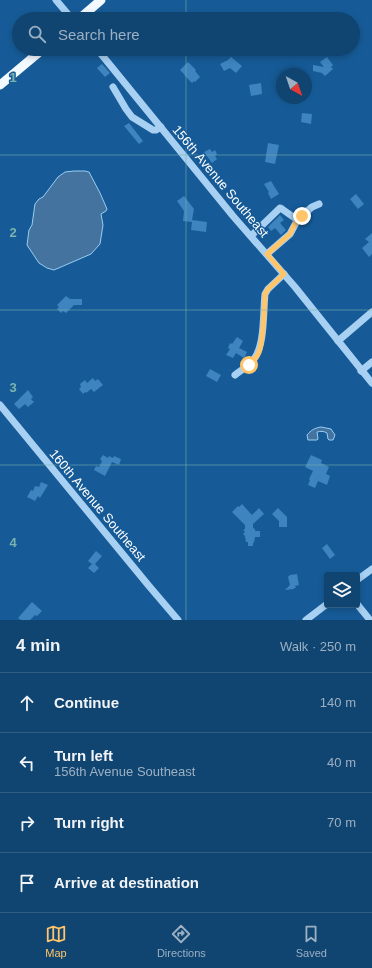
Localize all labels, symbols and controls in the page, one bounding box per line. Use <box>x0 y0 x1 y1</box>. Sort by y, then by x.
search box <box>12 12 360 56</box>
icon: search <box>26 23 48 45</box>
text: Search here <box>58 26 140 43</box>
north arrow <box>276 68 312 104</box>
text: 1 <box>9 70 17 85</box>
street label: 156th Avenue Southeast <box>169 122 272 241</box>
route end <box>293 207 311 225</box>
text: 2 <box>9 225 17 240</box>
route start <box>240 356 258 374</box>
text: 3 <box>9 380 17 395</box>
street label: 160th Avenue Southeast <box>46 446 149 565</box>
text: 4 <box>9 535 17 550</box>
map controls <box>324 572 360 608</box>
button: layers <box>324 572 360 608</box>
text: 4 min <box>16 636 60 655</box>
text: Walk · 250 m <box>280 639 356 654</box>
icon: ahead <box>16 692 38 714</box>
text: Continue <box>54 694 119 711</box>
text: 140 m <box>320 695 356 710</box>
text: Turn left <box>54 747 113 764</box>
icon: left <box>16 752 38 774</box>
text: 40 m <box>327 755 356 770</box>
text: 156th Avenue Southeast <box>54 764 195 779</box>
icon: right <box>16 812 38 834</box>
text: Turn right <box>54 814 124 831</box>
text: 70 m <box>327 815 356 830</box>
icon: arrive <box>16 872 38 894</box>
text: Arrive at destination <box>54 874 199 891</box>
tab: Map <box>45 923 67 959</box>
tab: Directions <box>157 923 206 959</box>
tab: Saved <box>296 923 327 959</box>

